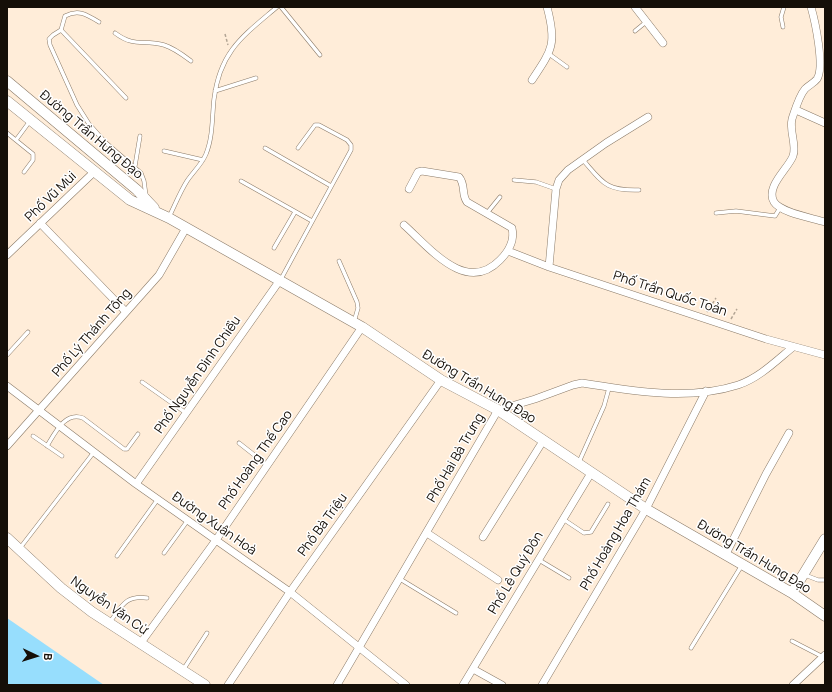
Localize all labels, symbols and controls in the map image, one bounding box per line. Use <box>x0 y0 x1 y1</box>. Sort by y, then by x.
street label: Đường Trần Hưng Đạo <box>36 87 146 183</box>
street label: Phố Vũ Mùi <box>22 169 80 225</box>
street label: Phố Trần Quốc Toản <box>611 268 729 320</box>
street label: Phố Lý Thánh Tông <box>49 286 135 380</box>
street label: Phố Nguyễn Đình Chiểu <box>152 313 244 437</box>
street label: Đường Trần Hưng Đạo <box>419 347 539 427</box>
street label: Phố Hoàng Thế Cao <box>216 407 296 513</box>
street label: Phố Hai Bà Trưng <box>424 411 488 505</box>
street label: Phố Hoàng Hoa Thám <box>577 475 655 593</box>
street label: Đường Xuân Hoà <box>169 489 259 559</box>
street label: Phố Bà Triệu <box>295 491 351 559</box>
street label: Đường Trần Hưng Đạo <box>694 517 814 597</box>
street label: Phố Lê Quý Đôn <box>485 529 547 617</box>
street label: Nguyễn Văn Cừ <box>67 574 151 638</box>
north arrow <box>16 636 56 676</box>
text: B <box>41 653 56 661</box>

